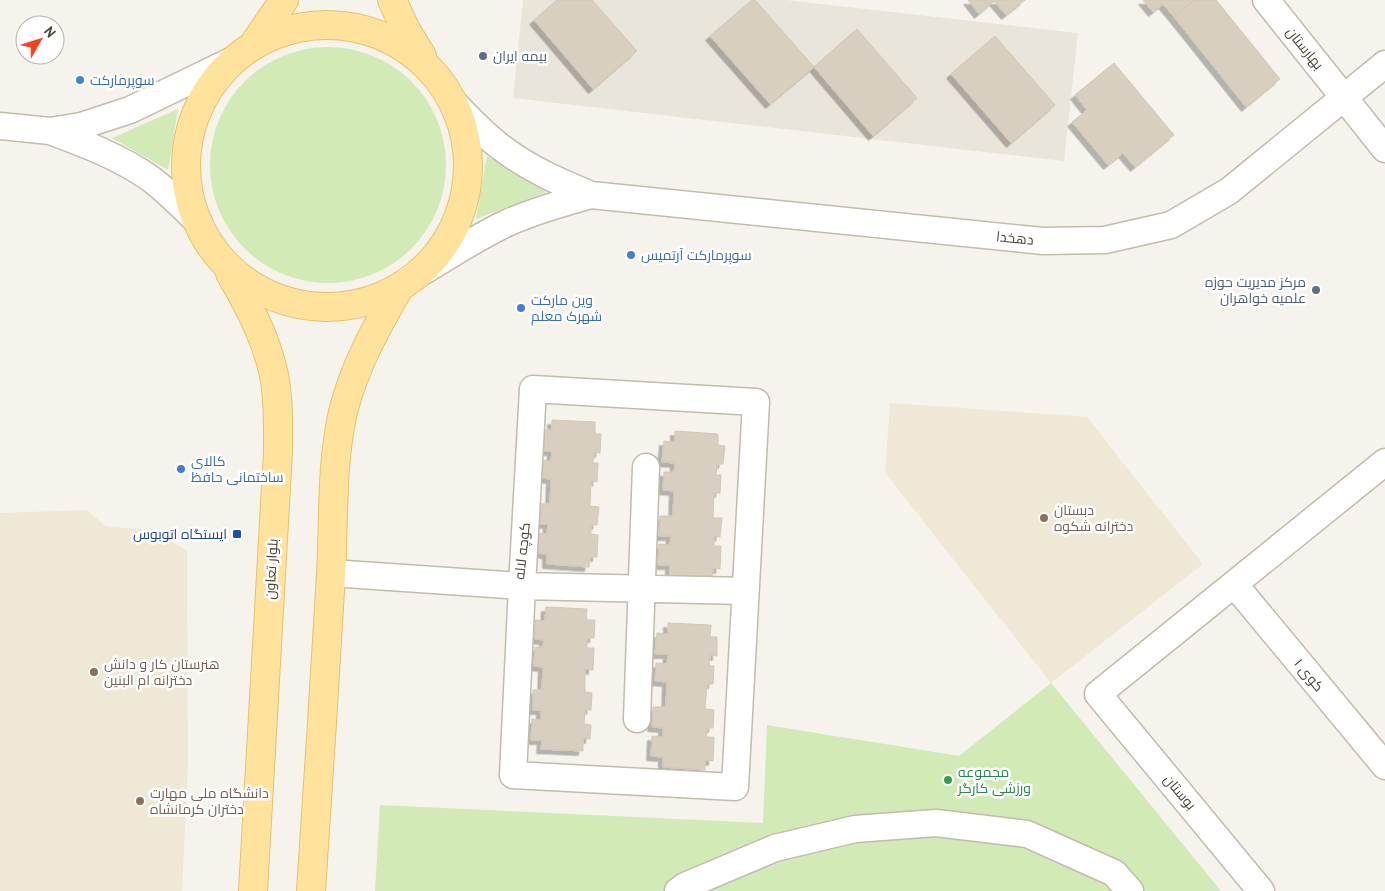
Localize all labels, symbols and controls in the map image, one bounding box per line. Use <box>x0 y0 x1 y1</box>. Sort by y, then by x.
north arrow <box>15 15 65 65</box>
text: N <box>40 23 60 41</box>
street label: بهارستان <box>1282 23 1328 73</box>
place label: بیمه ایران <box>493 47 547 65</box>
marker: بیمه ایران <box>477 50 489 62</box>
place label: سوپرمارکت <box>90 71 155 90</box>
marker: سوپرمارکت <box>74 74 86 86</box>
street label: دهخدا <box>995 227 1035 249</box>
place label: سوپرمارکت آرتمیس <box>641 246 752 265</box>
marker: سوپرمارکت آرتمیس <box>625 249 637 261</box>
place label: مرکز مدیریت حوزه علمیه خواهران <box>1205 273 1306 307</box>
marker: مرکز مدیریت حوزه علمیه خواهران <box>1310 284 1322 296</box>
place label: وین مارکت شهرک معلم <box>531 291 602 326</box>
marker: وین مارکت شهرک معلم <box>515 302 527 314</box>
place label: کالای ساختمانی حافظ <box>191 452 284 486</box>
marker: کالای ساختمانی حافظ <box>175 463 187 475</box>
place label: دبستان دخترانه شکوه <box>1054 501 1133 535</box>
marker: دبستان دخترانه شکوه <box>1038 512 1050 524</box>
street label: کوچه لاله <box>510 522 535 581</box>
place label: ایستگاه اتوبوس <box>133 525 227 543</box>
marker: ایستگاه اتوبوس <box>231 528 243 540</box>
street label: بلوار تعاون <box>260 538 282 600</box>
place label: هنرستان کار و دانش دخترانه ام البنین <box>104 655 220 690</box>
street label: کوی ۱ <box>1290 655 1328 695</box>
marker: هنرستان کار و دانش دخترانه ام البنین <box>88 666 100 678</box>
place label: مجموعه ورزشی کارگر <box>957 763 1031 797</box>
street label: بوستان <box>1160 771 1200 813</box>
marker: مجموعه ورزشی کارگر <box>942 774 954 786</box>
place label: دانشگاه ملی مهارت دختران کرمانشاه <box>150 784 269 818</box>
marker: دانشگاه ملی مهارت دختران کرمانشاه <box>134 795 146 807</box>

